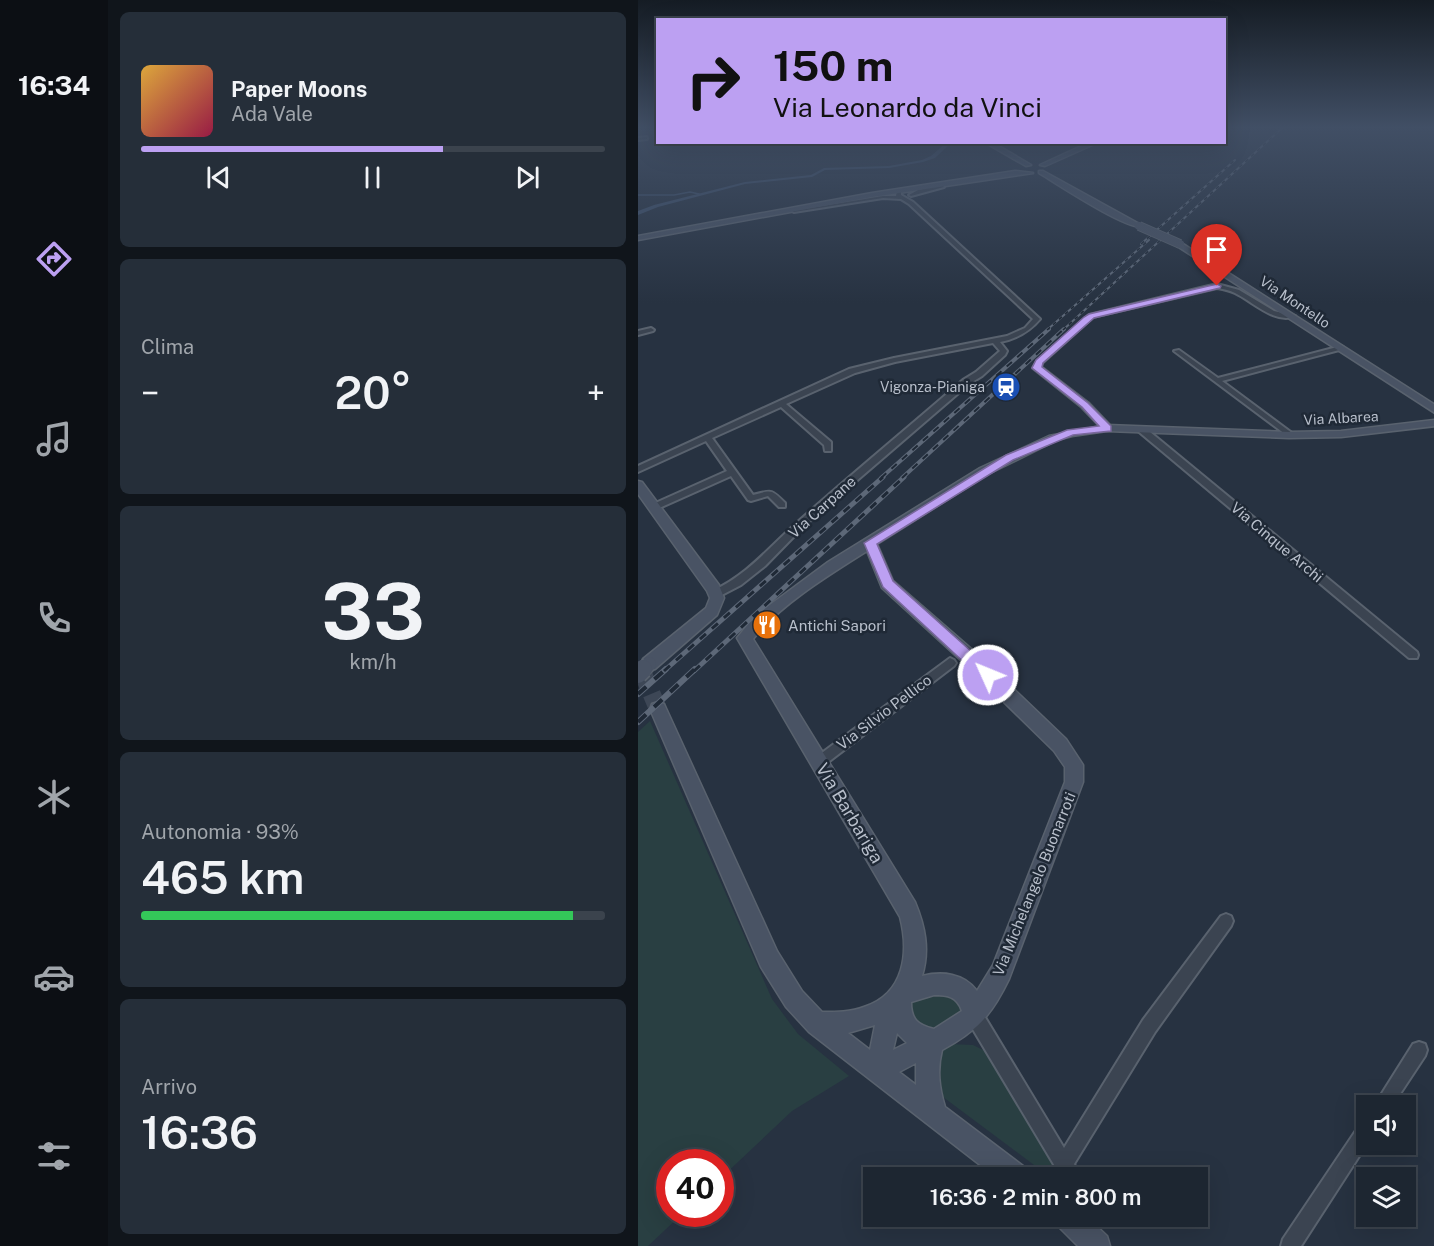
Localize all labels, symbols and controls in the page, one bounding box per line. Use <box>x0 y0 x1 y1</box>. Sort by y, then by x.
text: 150 m <box>773 41 893 90</box>
icon: right <box>674 42 752 120</box>
text: 16:34 <box>18 69 90 101</box>
text: Paper Moons <box>231 76 367 102</box>
text: Via Leonardo da Vinci <box>773 91 1042 123</box>
text: Ada Vale <box>231 102 313 126</box>
icon: previous <box>202 161 235 194</box>
icon: pause <box>356 161 389 194</box>
icon: next <box>511 161 544 194</box>
pin <box>1191 224 1242 286</box>
icon: arrive <box>1200 233 1233 266</box>
icon: directions <box>33 238 75 280</box>
street label: Via Montello <box>1257 273 1333 331</box>
text: Clima <box>141 335 194 359</box>
text: 20° <box>334 366 412 419</box>
station icon: Vigonza-Pianiga <box>990 371 1022 403</box>
text: − <box>141 374 159 412</box>
text: + <box>587 374 605 412</box>
place label: Vigonza-Pianiga <box>880 379 985 395</box>
street label: Via Albarea <box>1303 408 1379 428</box>
icon: music <box>33 418 75 460</box>
street label: Via Carpane <box>785 472 859 542</box>
street label: Via Cinque Archi <box>1227 499 1327 585</box>
text: 33 <box>321 565 425 657</box>
icon: phone <box>33 597 75 639</box>
restaurant icon: Antichi Sapori <box>751 609 783 641</box>
place label: Antichi Sapori <box>788 617 886 634</box>
position arrow <box>956 643 1020 707</box>
text: km/h <box>349 650 397 674</box>
street label: Via Silvio Pellico <box>833 671 935 753</box>
street label: Via Barbariga <box>812 759 888 867</box>
icon: climate <box>33 776 75 818</box>
street label: Via Michelangelo Buonarroti <box>989 790 1079 978</box>
text: Autonomia · 93% <box>141 820 299 844</box>
text: 465 km <box>141 851 304 904</box>
icon: car <box>33 956 75 998</box>
text: Arrivo <box>141 1075 197 1099</box>
map controls <box>1356 1095 1416 1227</box>
button: sound <box>1356 1095 1416 1155</box>
text: 16:36 <box>141 1106 258 1159</box>
icon: filters <box>33 1135 75 1177</box>
speed limit sign: 40 <box>656 1149 734 1227</box>
button: layers <box>1356 1167 1416 1227</box>
text: 16:36 · 2 min · 800 m <box>930 1184 1141 1210</box>

